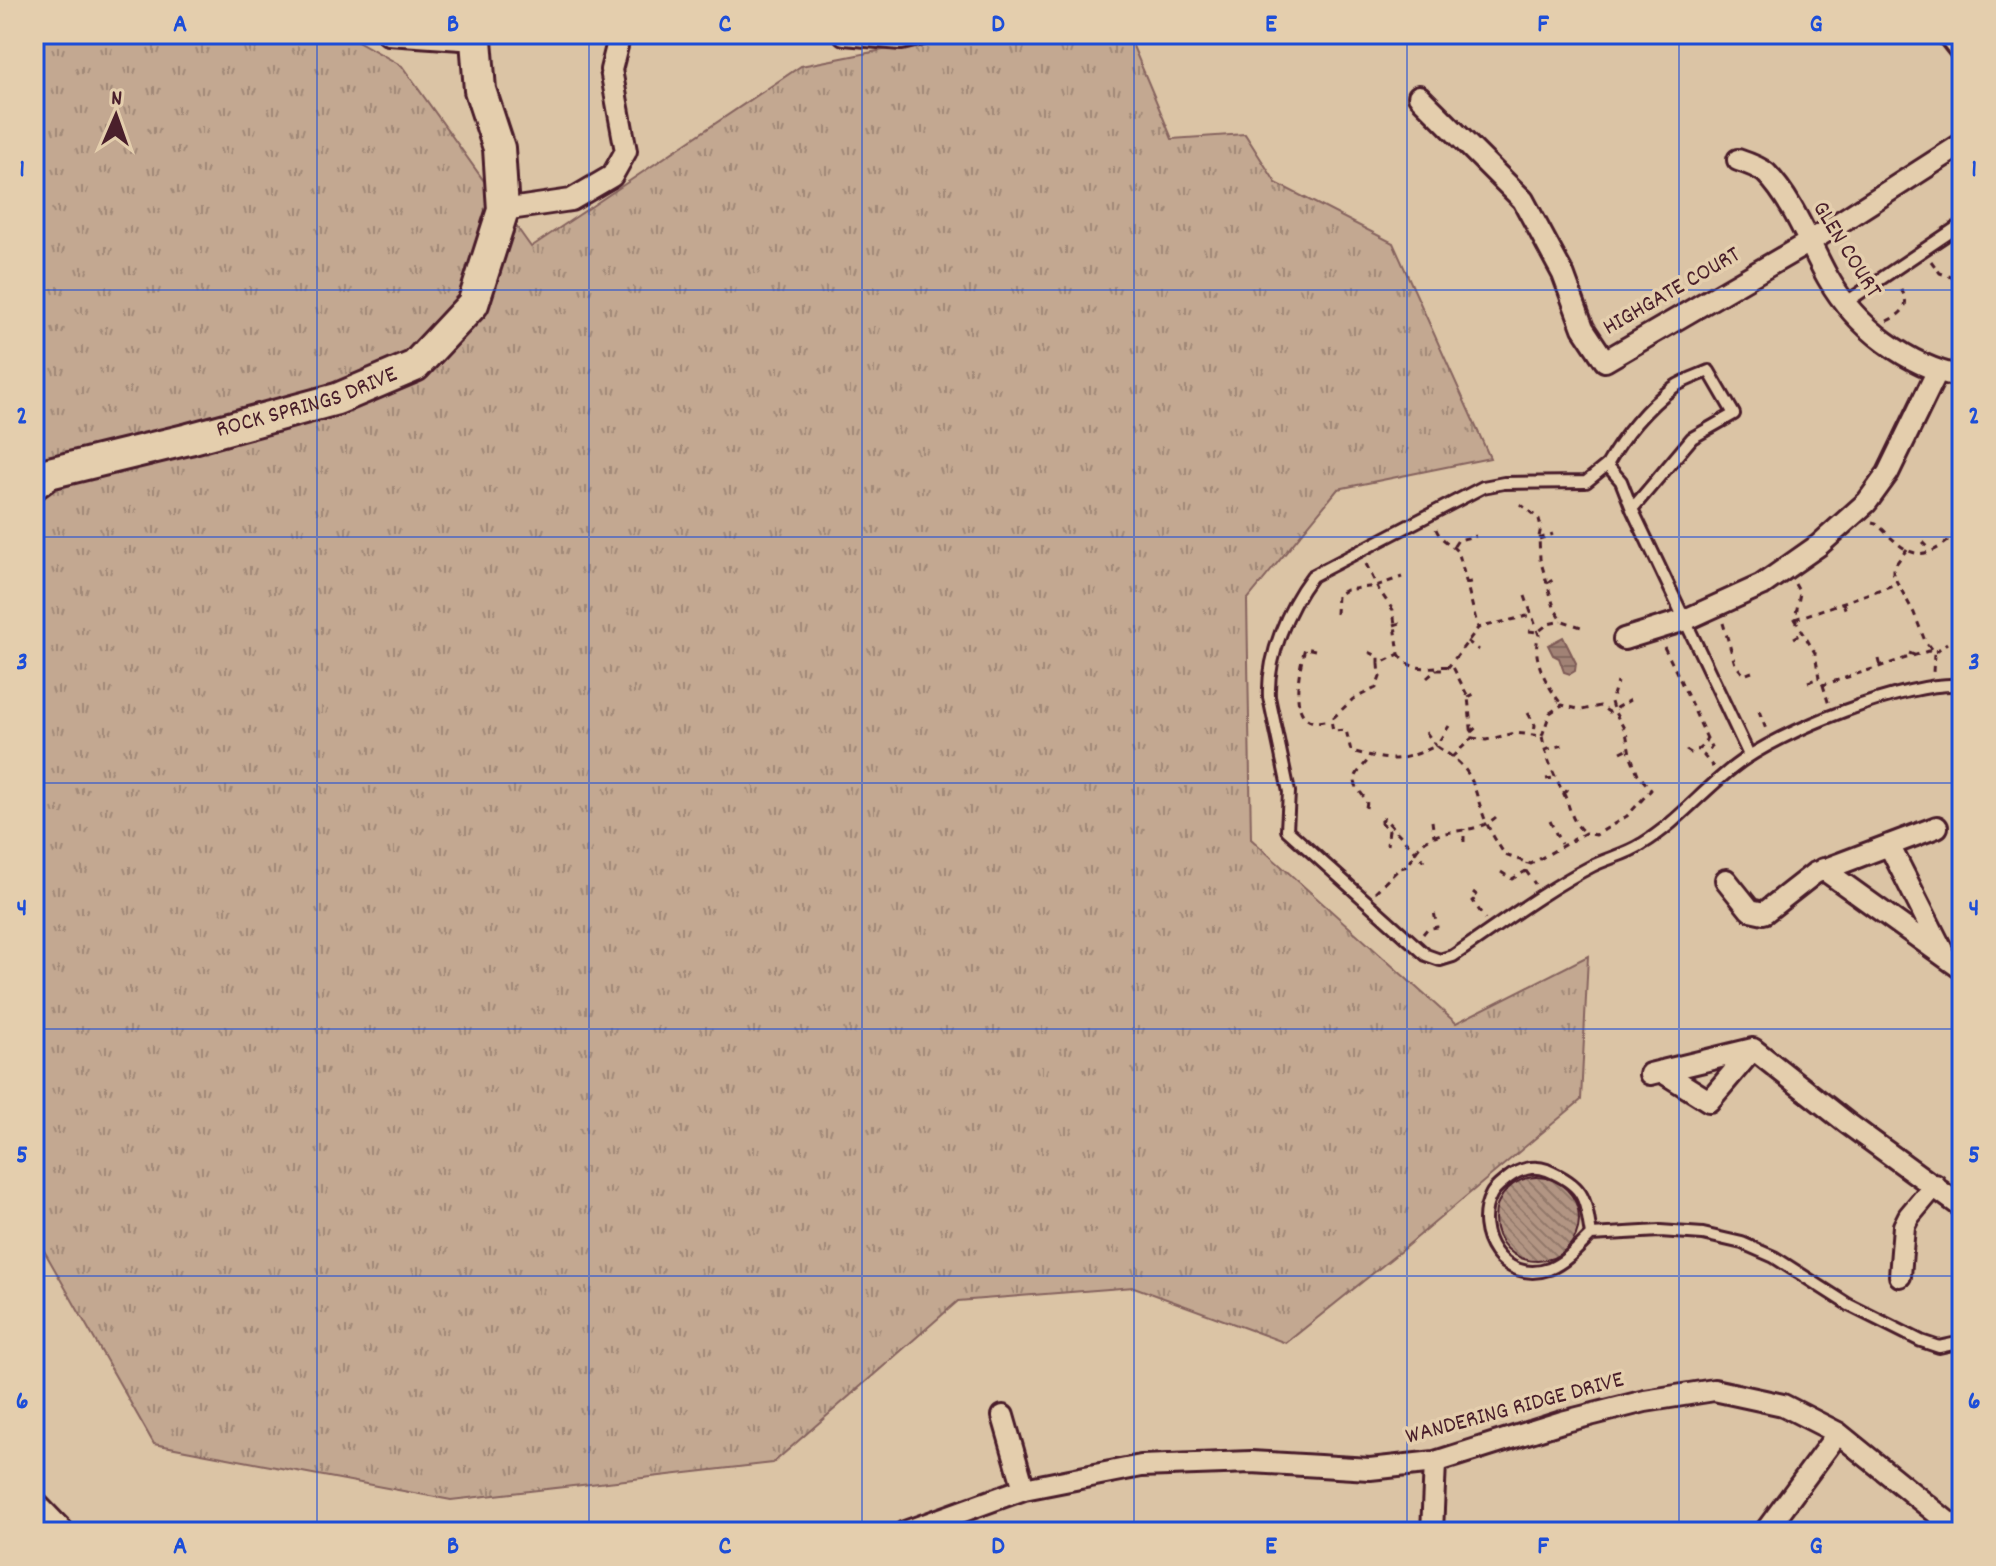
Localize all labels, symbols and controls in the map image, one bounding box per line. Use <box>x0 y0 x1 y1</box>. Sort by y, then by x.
text: A <box>173 7 187 44</box>
text: B <box>447 7 459 44</box>
text: C <box>719 7 732 44</box>
text: D <box>991 7 1005 44</box>
text: E <box>1265 7 1277 44</box>
text: F <box>1537 7 1549 44</box>
text: G <box>1809 7 1823 44</box>
north arrow <box>76 76 156 156</box>
text: N <box>111 84 123 115</box>
text: 1 <box>19 152 25 189</box>
text: 1 <box>1971 152 1977 189</box>
street label: GLEN COURT <box>1803 195 1889 305</box>
street label: HIGHGATE COURT <box>1597 239 1747 345</box>
street label: ROCK SPRINGS DRIVE <box>213 358 403 448</box>
text: 2 <box>16 399 28 436</box>
text: 2 <box>1968 399 1980 436</box>
text: 3 <box>16 645 28 682</box>
text: 3 <box>1968 645 1980 682</box>
text: 4 <box>17 891 27 928</box>
text: 4 <box>1969 891 1979 928</box>
text: 5 <box>16 1138 28 1175</box>
text: 5 <box>1968 1138 1980 1175</box>
street label: WANDERING RIDGE DRIVE <box>1402 1363 1628 1454</box>
text: 6 <box>16 1384 28 1421</box>
text: 6 <box>1968 1384 1980 1421</box>
text: A <box>173 1529 187 1566</box>
text: B <box>447 1529 459 1566</box>
text: C <box>719 1529 732 1566</box>
text: D <box>991 1529 1005 1566</box>
text: E <box>1265 1529 1277 1566</box>
text: F <box>1537 1529 1549 1566</box>
text: G <box>1809 1529 1823 1566</box>

